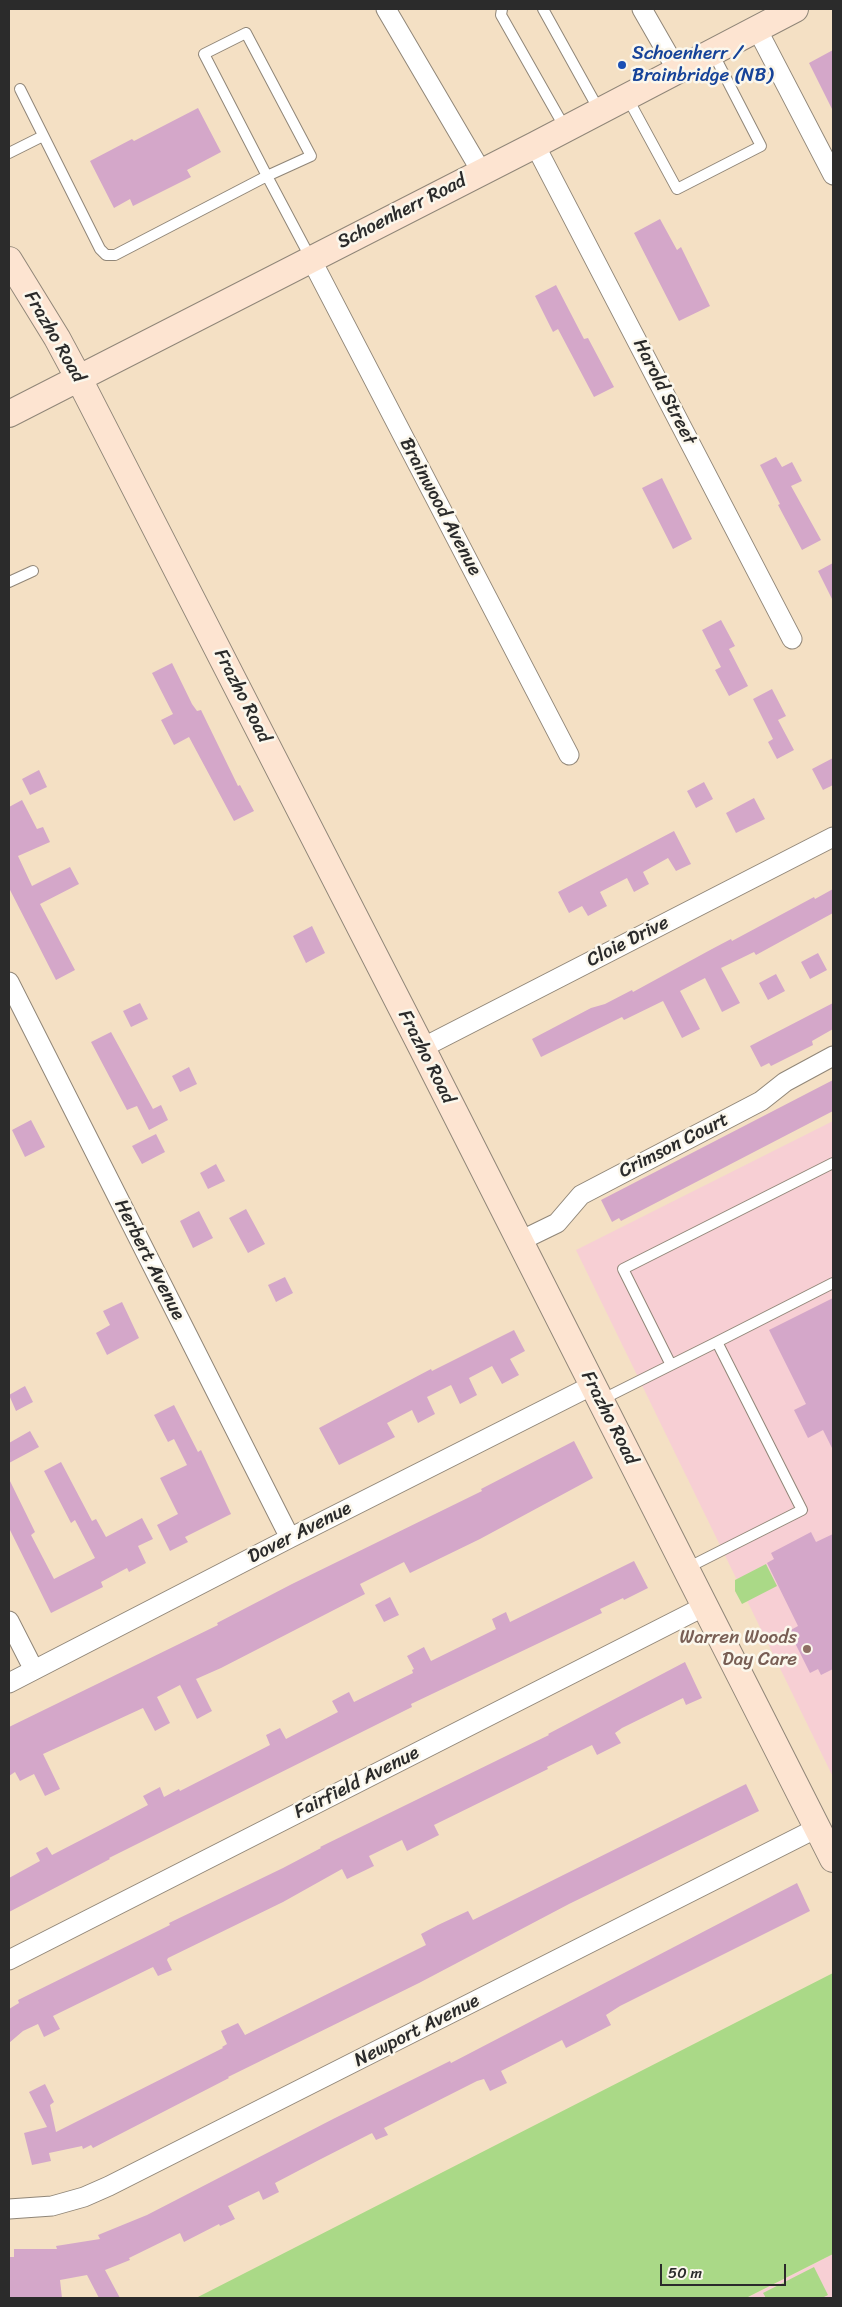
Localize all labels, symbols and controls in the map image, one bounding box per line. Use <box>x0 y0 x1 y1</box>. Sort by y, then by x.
place label: Schoenherr / Brainbridge (NB) <box>632 43 773 87</box>
marker: Schoenherr / Brainbridge (NB) <box>616 59 628 71</box>
street label: Schoenherr Road <box>334 170 470 254</box>
street label: Frazho Road <box>19 287 89 387</box>
street label: Harold Street <box>628 335 700 449</box>
street label: Brainwood Avenue <box>394 434 486 580</box>
street label: Frazho Road <box>209 645 275 747</box>
street label: Cloie Drive <box>583 912 673 972</box>
street label: Frazho Road <box>393 1006 459 1108</box>
street label: Crimson Court <box>615 1109 733 1183</box>
street label: Herbert Avenue <box>109 1196 189 1324</box>
street label: Frazho Road <box>576 1367 642 1469</box>
street label: Dover Avenue <box>244 1497 356 1569</box>
place label: Warren Woods Day Care <box>680 1627 797 1671</box>
marker: Warren Woods Day Care <box>801 1643 813 1655</box>
street label: Fairfield Avenue <box>291 1742 423 1824</box>
street label: Newport Avenue <box>351 1990 483 2072</box>
scale bar <box>662 2254 788 2286</box>
text: 50 m <box>668 2260 702 2286</box>

